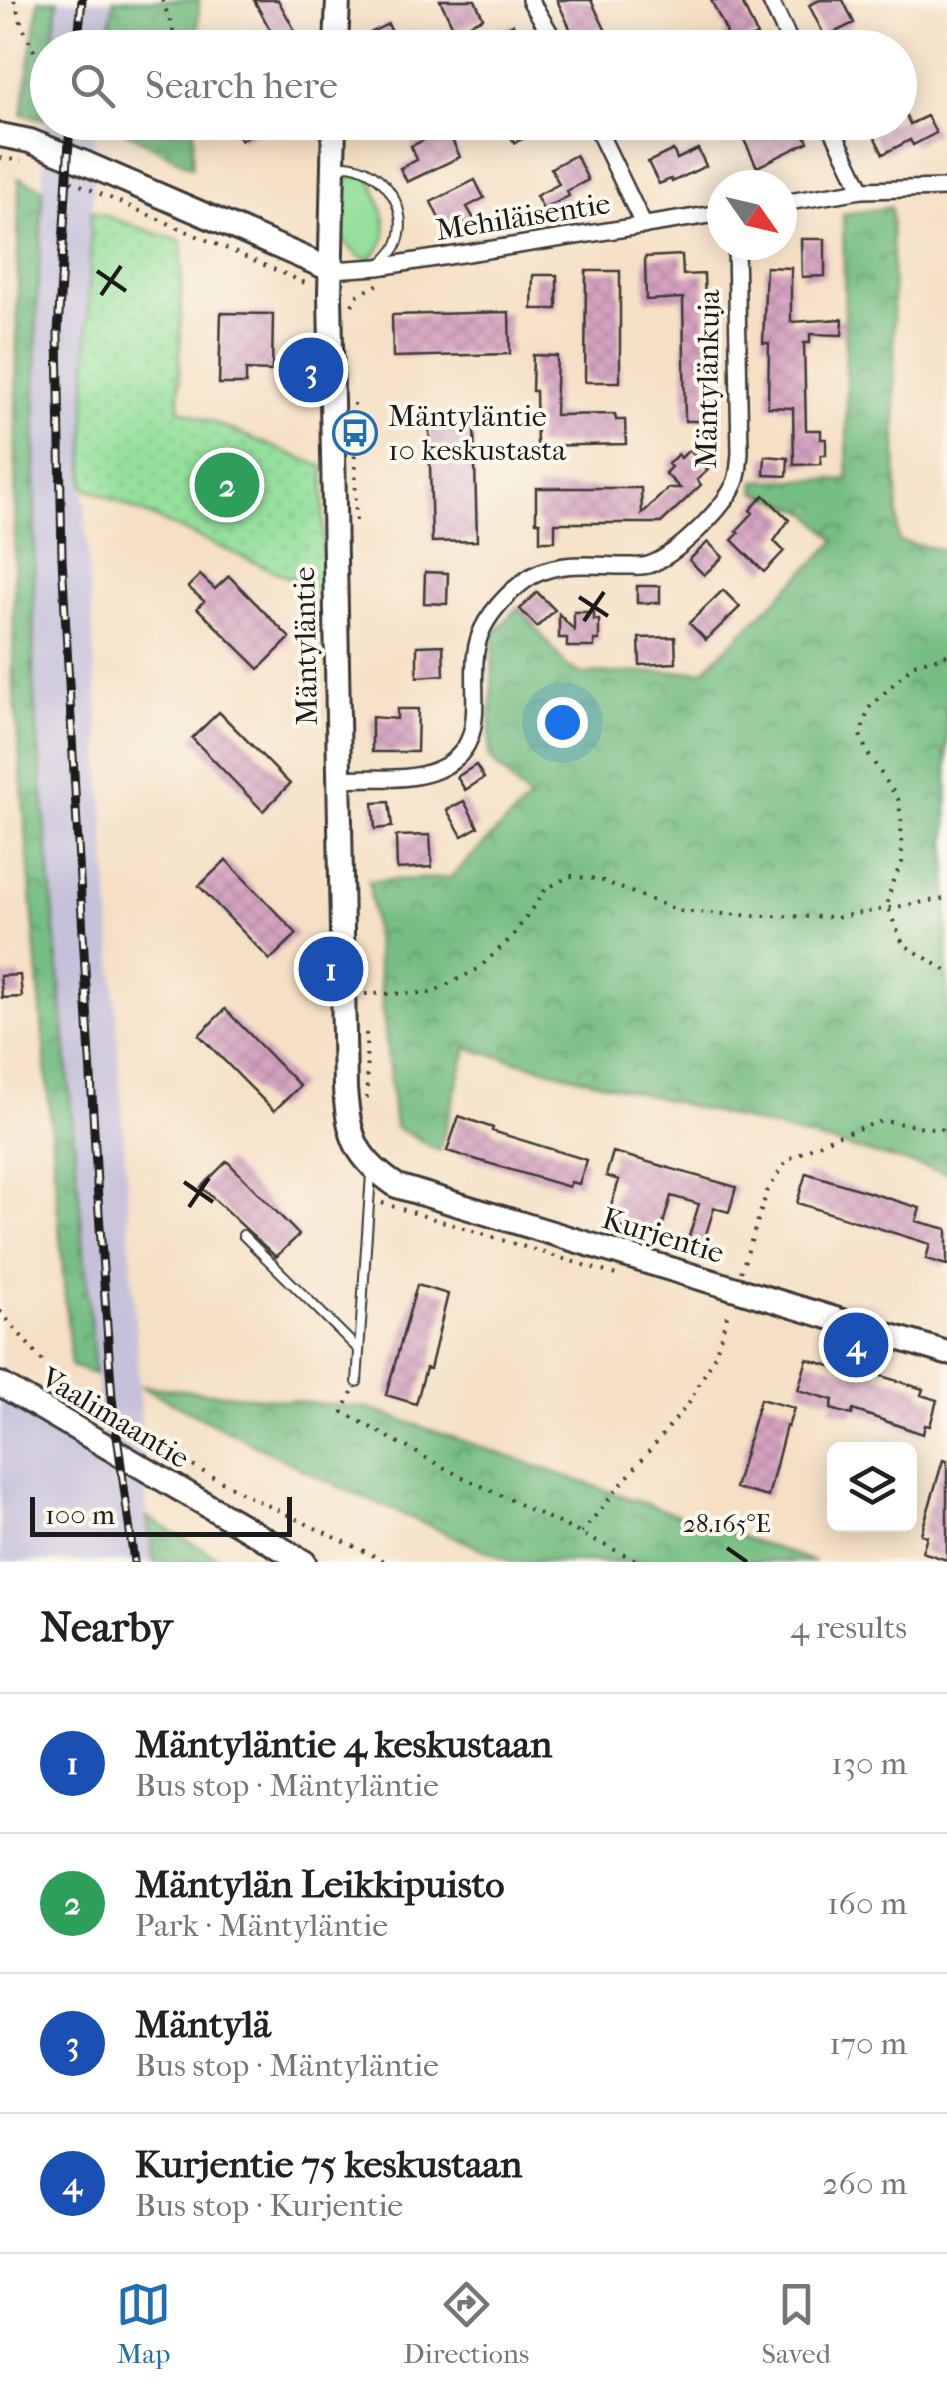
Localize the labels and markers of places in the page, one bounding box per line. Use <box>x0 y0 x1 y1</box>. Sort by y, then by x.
pin: 3 <box>278 332 344 408</box>
place label: Mäntyläntie 10 keskustasta <box>388 399 567 468</box>
bus stop icon: Mäntyläntie 10 keskustasta <box>332 410 378 456</box>
pin: 2 <box>194 448 260 522</box>
pin: 1 <box>298 932 364 1006</box>
pin: 4 <box>824 1308 888 1382</box>

